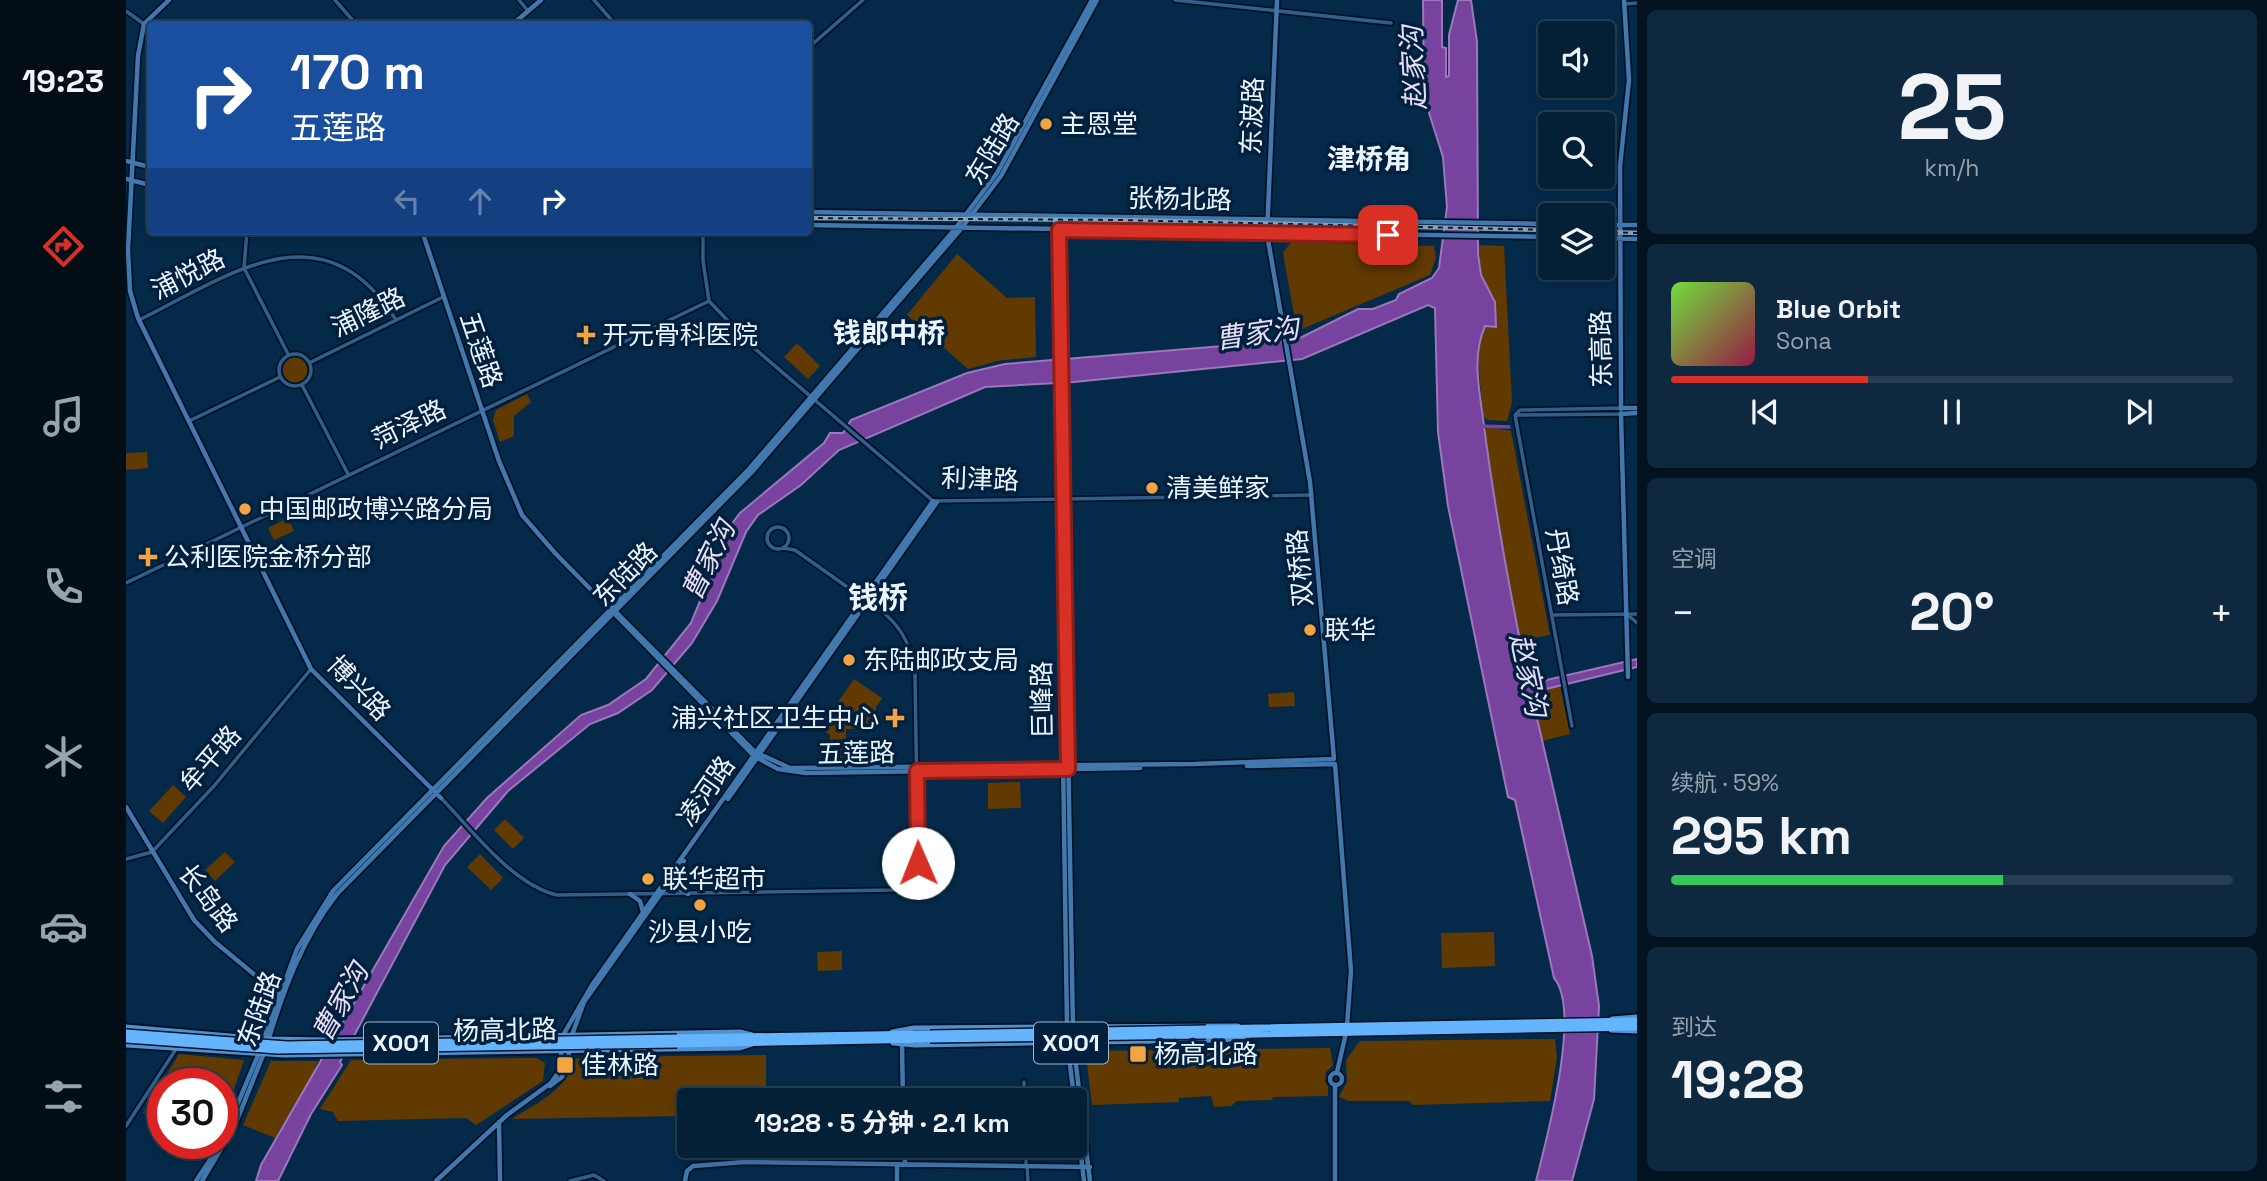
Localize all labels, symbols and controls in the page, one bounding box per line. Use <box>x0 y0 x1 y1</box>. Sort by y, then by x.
map controls <box>1538 21 1615 280</box>
button: sound <box>1538 21 1615 98</box>
water label: 赵家沟 <box>1393 22 1433 111</box>
text: 170 m <box>290 41 425 103</box>
icon: right <box>175 49 266 140</box>
text: 25 <box>1898 49 2006 166</box>
text: 19:23 <box>22 61 104 101</box>
street label: 东波路 <box>1234 76 1270 156</box>
street label: 东陆路 <box>957 107 1027 191</box>
place label: 主恩堂 <box>1060 107 1138 141</box>
text: 五莲路 <box>290 108 386 148</box>
button: search <box>1538 112 1615 189</box>
marker: 主恩堂 <box>1038 116 1054 132</box>
district label: 津桥角 <box>1327 141 1411 177</box>
text: km/h <box>1925 153 1979 183</box>
street label: 张杨北路 <box>1128 181 1232 217</box>
icon: left <box>388 182 426 220</box>
icon: ahead <box>461 182 499 220</box>
icon: right <box>534 182 572 220</box>
button: layers <box>1538 203 1615 280</box>
pin <box>1358 205 1418 265</box>
icon: arrive <box>1369 216 1407 254</box>
icon: directions <box>39 222 88 271</box>
street label: 浦悦路 <box>146 241 230 307</box>
street label: 浦隆路 <box>325 280 411 344</box>
text: Blue Orbit <box>1776 292 1901 326</box>
street label: 五莲路 <box>452 308 510 392</box>
water label: 曹家沟 <box>1213 309 1304 357</box>
street label: 东高路 <box>1583 310 1619 388</box>
district label: 钱郎中桥 <box>833 315 945 351</box>
place label: 开元骨科医院 <box>602 318 758 352</box>
marker: 开元骨科医院 <box>576 325 596 345</box>
text: Sona <box>1776 326 1832 356</box>
icon: music <box>39 392 88 441</box>
street label: 菏泽路 <box>366 392 452 456</box>
icon: previous <box>1746 393 1784 431</box>
icon: pause <box>1933 393 1971 431</box>
icon: next <box>2120 393 2158 431</box>
street label: 利津路 <box>940 461 1020 497</box>
place label: 清美鲜家 <box>1166 471 1270 505</box>
marker: 清美鲜家 <box>1144 480 1160 496</box>
place label: 中国邮政博兴路分局 <box>259 492 493 526</box>
marker: 中国邮政博兴路分局 <box>237 501 253 517</box>
water label: 曹家沟 <box>673 512 744 606</box>
street label: 丹绮路 <box>1538 526 1586 608</box>
street label: 双桥路 <box>1280 528 1320 608</box>
street label: 东陆路 <box>585 534 665 614</box>
place label: 公利医院金桥分部 <box>164 540 372 574</box>
text: 空调 <box>1671 544 1717 574</box>
marker: 公利医院金桥分部 <box>138 547 158 567</box>
icon: phone <box>39 562 88 611</box>
district label: 钱桥 <box>848 578 908 617</box>
text: 20° <box>1909 579 1995 645</box>
text: − <box>1671 589 1695 637</box>
text: + <box>2209 589 2233 637</box>
place label: 联华 <box>1324 613 1376 647</box>
marker: 联华 <box>1302 622 1318 638</box>
water label: 赵家沟 <box>1503 630 1556 723</box>
place label: 东陆邮政支局 <box>863 643 1019 677</box>
street label: 博兴路 <box>320 648 398 728</box>
marker: 东陆邮政支局 <box>841 652 857 668</box>
street label: 巨峰路 <box>1024 661 1060 739</box>
place label: 浦兴社区卫生中心 <box>671 701 879 735</box>
marker: 浦兴社区卫生中心 <box>885 708 905 728</box>
street label: 牟平路 <box>172 718 248 800</box>
icon: climate <box>39 732 88 781</box>
street label: 五莲路 <box>817 735 895 771</box>
street label: 凌河路 <box>670 749 742 833</box>
text: 续航 · 59% <box>1671 768 1779 798</box>
text: 295 km <box>1671 803 1852 869</box>
position arrow <box>881 826 955 900</box>
street label: 长岛路 <box>171 857 245 939</box>
place label: 联华超市 <box>662 862 766 896</box>
marker: 联华超市 <box>640 871 656 887</box>
marker: 沙县小吃 <box>692 897 708 913</box>
icon: car <box>39 902 88 951</box>
place label: 沙县小吃 <box>648 915 752 949</box>
water label: 曹家沟 <box>304 954 378 1047</box>
street label: 东陆路 <box>230 967 288 1051</box>
street label: 杨高北路 <box>453 1012 557 1048</box>
text: 到达 <box>1671 1012 1717 1042</box>
road number: X001 <box>364 1023 438 1064</box>
road number: X001 <box>1034 1023 1108 1064</box>
place label: 杨高北路 <box>1154 1037 1258 1071</box>
marker: 杨高北路 <box>1128 1044 1148 1064</box>
text: 19:28 <box>1671 1047 1804 1113</box>
place label: 佳林路 <box>581 1048 659 1082</box>
marker: 佳林路 <box>555 1055 575 1075</box>
speed limit sign: 30 <box>147 1068 238 1159</box>
icon: filters <box>39 1072 88 1121</box>
text: 19:28 · 5 分钟 · 2.1 km <box>754 1106 1010 1140</box>

